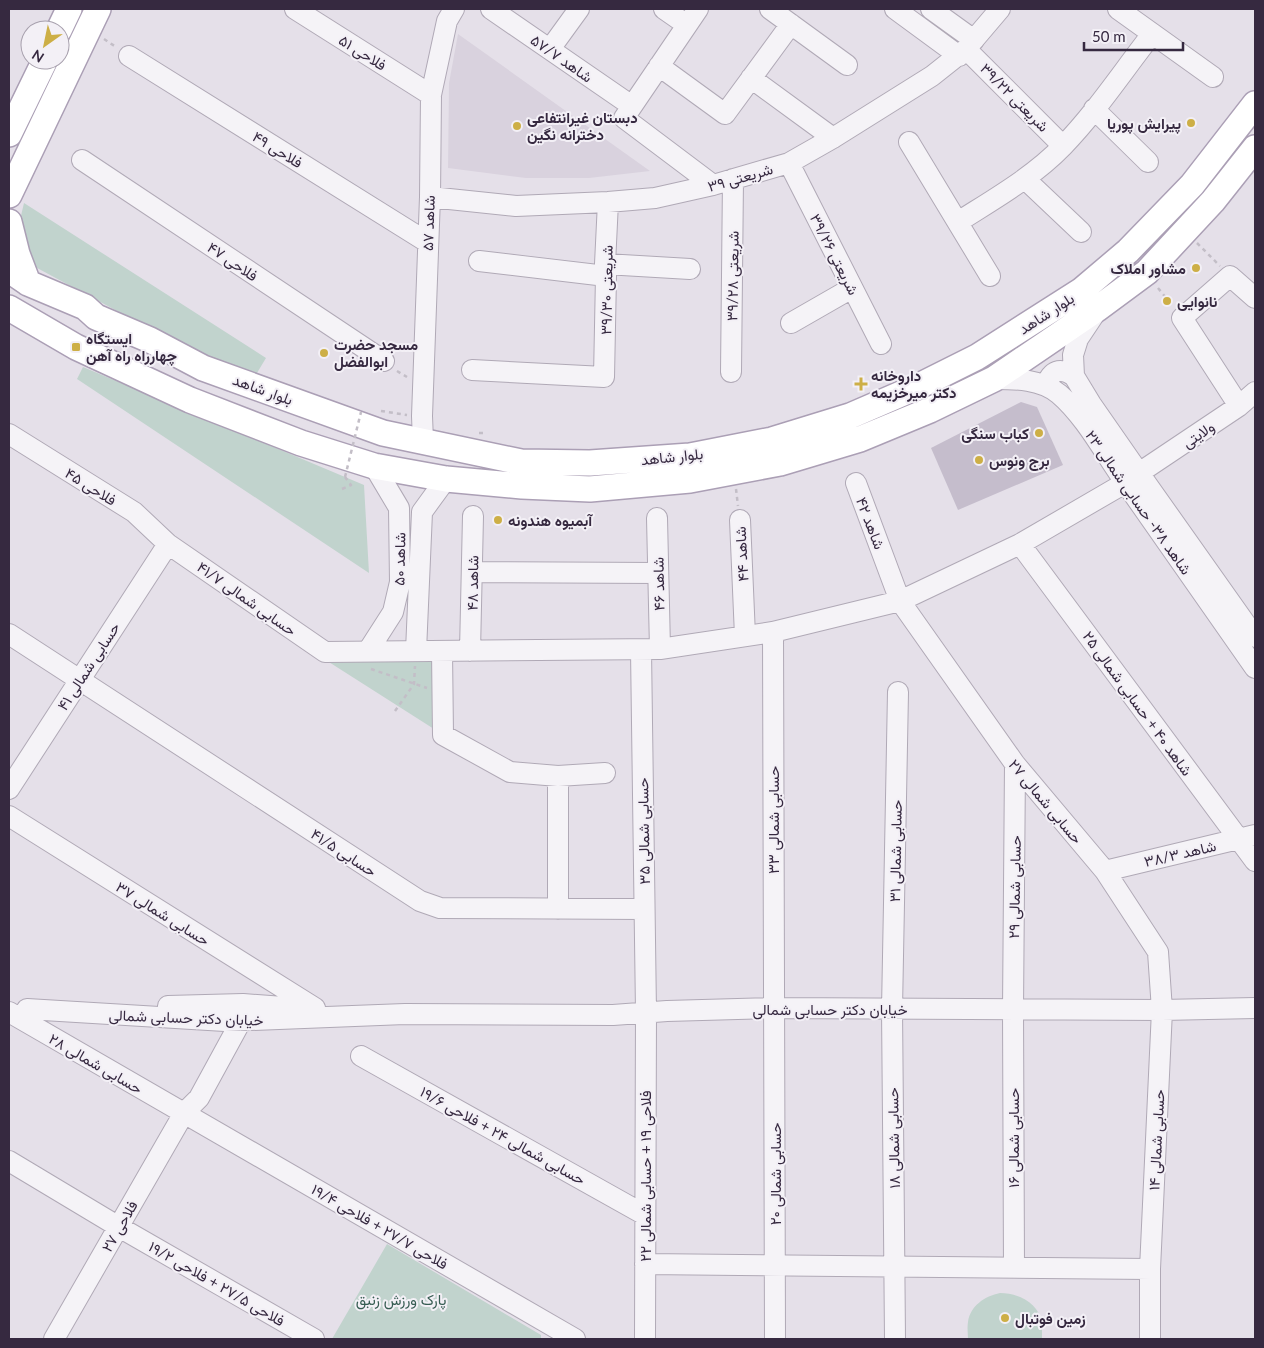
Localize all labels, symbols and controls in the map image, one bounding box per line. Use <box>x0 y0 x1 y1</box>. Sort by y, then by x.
north arrow <box>20 20 70 70</box>
scale bar <box>1084 20 1183 52</box>
text: 50 m <box>1092 27 1126 45</box>
street label: فلاحی ۵۱ <box>335 30 390 75</box>
street label: شاهد ۵۷/۷ <box>528 30 596 86</box>
text: N <box>28 46 47 66</box>
street label: شریعتی ۳۹/۲۲ <box>976 59 1053 137</box>
place label: دبستان غیرانتفاعی دخترانه نگین <box>527 108 638 144</box>
place label: پیرایش پوریا <box>1107 114 1181 134</box>
marker: پیرایش پوریا <box>1185 117 1197 129</box>
marker: دبستان غیرانتفاعی دخترانه نگین <box>511 120 523 132</box>
street label: فلاحی ۴۹ <box>249 127 306 173</box>
street label: شریعتی ۳۹ <box>705 159 775 197</box>
street label: شاهد ۵۷ <box>418 195 438 251</box>
street label: شریعتی ۳۹/۲۶ <box>805 210 863 299</box>
street label: شریعتی ۳۹/۲۸ <box>722 230 744 321</box>
street label: فلاحی ۴۷ <box>203 238 262 286</box>
street label: شریعتی ۳۹/۳۰ <box>596 245 618 335</box>
place label: مشاور املاک <box>1110 259 1186 278</box>
marker: مشاور املاک <box>1190 262 1202 274</box>
street label: بلوار شاهد <box>1015 288 1078 338</box>
place label: نانوایی <box>1177 292 1217 311</box>
marker: نانوایی <box>1161 295 1173 307</box>
place label: ایستگاه چهارراه راه آهن <box>86 329 177 366</box>
place label: مسجد حضرت ابوالفضل <box>334 335 418 371</box>
marker: ایستگاه چهارراه راه آهن <box>70 341 82 353</box>
marker: مسجد حضرت ابوالفضل <box>318 347 330 359</box>
place label: داروخانه دکتر میرخزیمه <box>871 366 957 402</box>
street label: بلوار شاهد <box>230 370 295 409</box>
marker: داروخانه دکتر میرخزیمه <box>855 378 867 390</box>
street label: ولایتی <box>1178 417 1219 453</box>
place label: کباب سنگی <box>961 424 1029 443</box>
street label: شاهد ۳۸- حسابی شمالی ۲۳ <box>1081 426 1196 579</box>
marker: کباب سنگی <box>1033 427 1045 439</box>
street label: بلوار شاهد <box>640 444 704 469</box>
place label: برج ونوس <box>989 451 1050 471</box>
marker: برج ونوس <box>973 454 985 466</box>
street label: فلاحی ۴۵ <box>61 463 120 510</box>
street label: شاهد ۴۲ <box>853 494 889 552</box>
place label: آبمیوه هندونه <box>508 511 593 530</box>
marker: آبمیوه هندونه <box>492 514 504 526</box>
street label: شاهد ۴۴ <box>731 526 751 582</box>
street label: شاهد ۵۰ <box>390 532 408 586</box>
street label: شاهد ۴۸ <box>463 555 481 611</box>
street label: حسابی شمالی ۴۱/۷ <box>193 557 300 641</box>
street label: شاهد ۴۶ <box>649 557 667 611</box>
street label: حسابی شمالی ۴۱ <box>53 619 125 714</box>
street label: شاهد ۴۰ + حسابی شمالی ۲۵ <box>1078 627 1197 780</box>
street label: حسابی شمالی ۲۷ <box>1004 755 1087 848</box>
street label: حسابی شمالی ۳۳ <box>764 766 784 874</box>
street label: حسابی شمالی ۳۵ <box>633 777 655 885</box>
street label: حسابی شمالی ۳۱ <box>885 800 907 902</box>
street label: حسابی ۴۱/۵ <box>307 824 380 882</box>
street label: حسابی شمالی ۲۹ <box>1004 835 1026 939</box>
street label: شاهد ۳۸/۳ <box>1142 836 1218 870</box>
street label: حسابی شمالی ۳۷ <box>112 877 213 951</box>
street label: خیابان دکتر حسابی شمالی <box>753 1000 907 1020</box>
street label: خیابان دکتر حسابی شمالی <box>108 1005 264 1031</box>
street label: حسابی شمالی ۲۸ <box>45 1029 146 1099</box>
street label: حسابی شمالی ۲۴ + فلاحی ۱۹/۶ <box>416 1082 589 1190</box>
street label: حسابی شمالی ۱۸ <box>883 1087 905 1189</box>
street label: حسابی شمالی ۱۶ <box>1004 1088 1024 1188</box>
street label: حسابی شمالی ۱۴ <box>1144 1089 1170 1191</box>
street label: فلاحی ۱۹ + حسابی شمالی ۲۲ <box>636 1090 656 1262</box>
street label: حسابی شمالی ۲۰ <box>766 1123 786 1225</box>
street label: فلاحی ۲۷/۷ + فلاحی ۱۹/۴ <box>308 1180 452 1274</box>
street label: فلاحی ۲۷ <box>97 1197 143 1256</box>
street label: فلاحی ۲۷/۵ + فلاحی ۱۹/۲ <box>145 1237 288 1331</box>
park label: پارک ورزش زنبق <box>356 1290 446 1310</box>
place label: زمین فوتبال <box>1015 1309 1086 1328</box>
marker: زمین فوتبال <box>999 1312 1011 1324</box>

